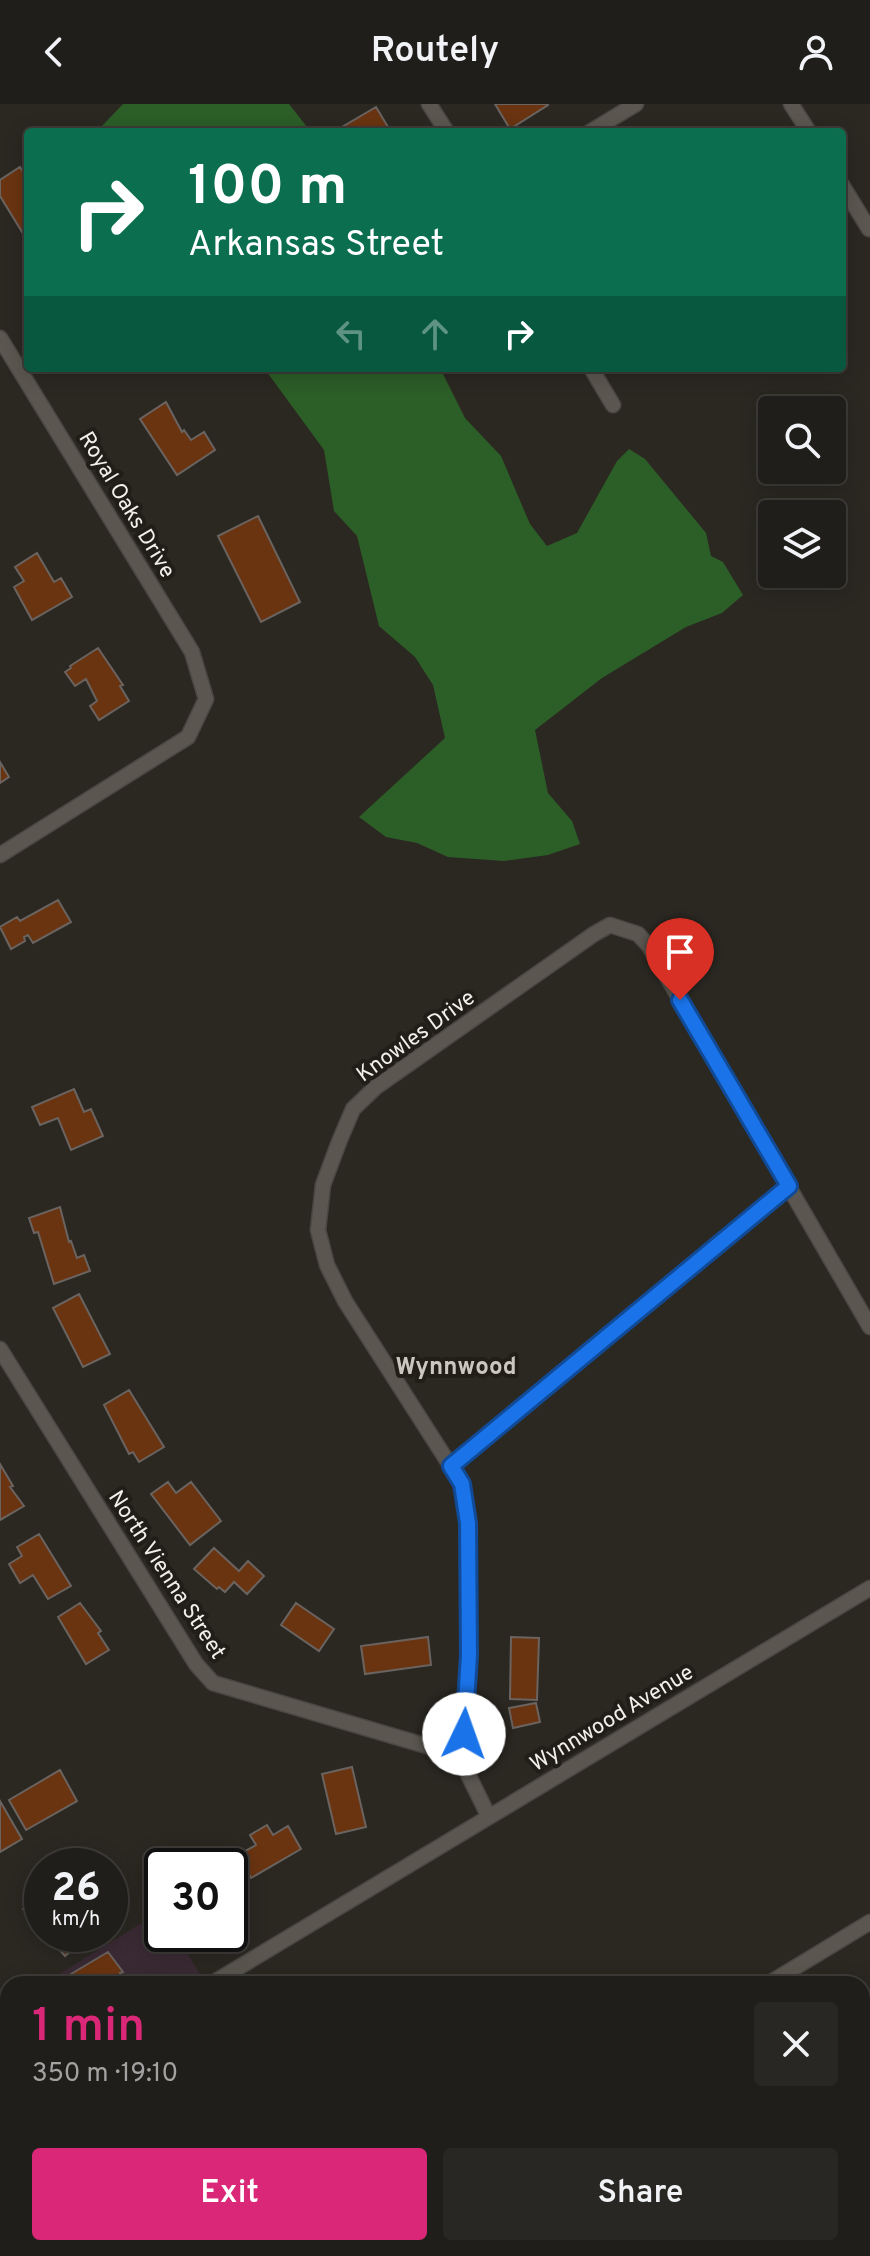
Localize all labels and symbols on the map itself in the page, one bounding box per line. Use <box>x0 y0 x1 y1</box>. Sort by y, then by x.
street label: Royal Oaks Drive <box>72 427 180 583</box>
pin <box>646 918 714 1000</box>
street label: Knowles Drive <box>352 985 481 1089</box>
district label: Wynnwood <box>395 1353 517 1383</box>
street label: North Vienna Street <box>101 1486 231 1665</box>
street label: Wynnwood Avenue <box>526 1660 699 1779</box>
position arrow <box>422 1692 506 1776</box>
speed limit sign: 30 <box>144 1848 248 1952</box>

